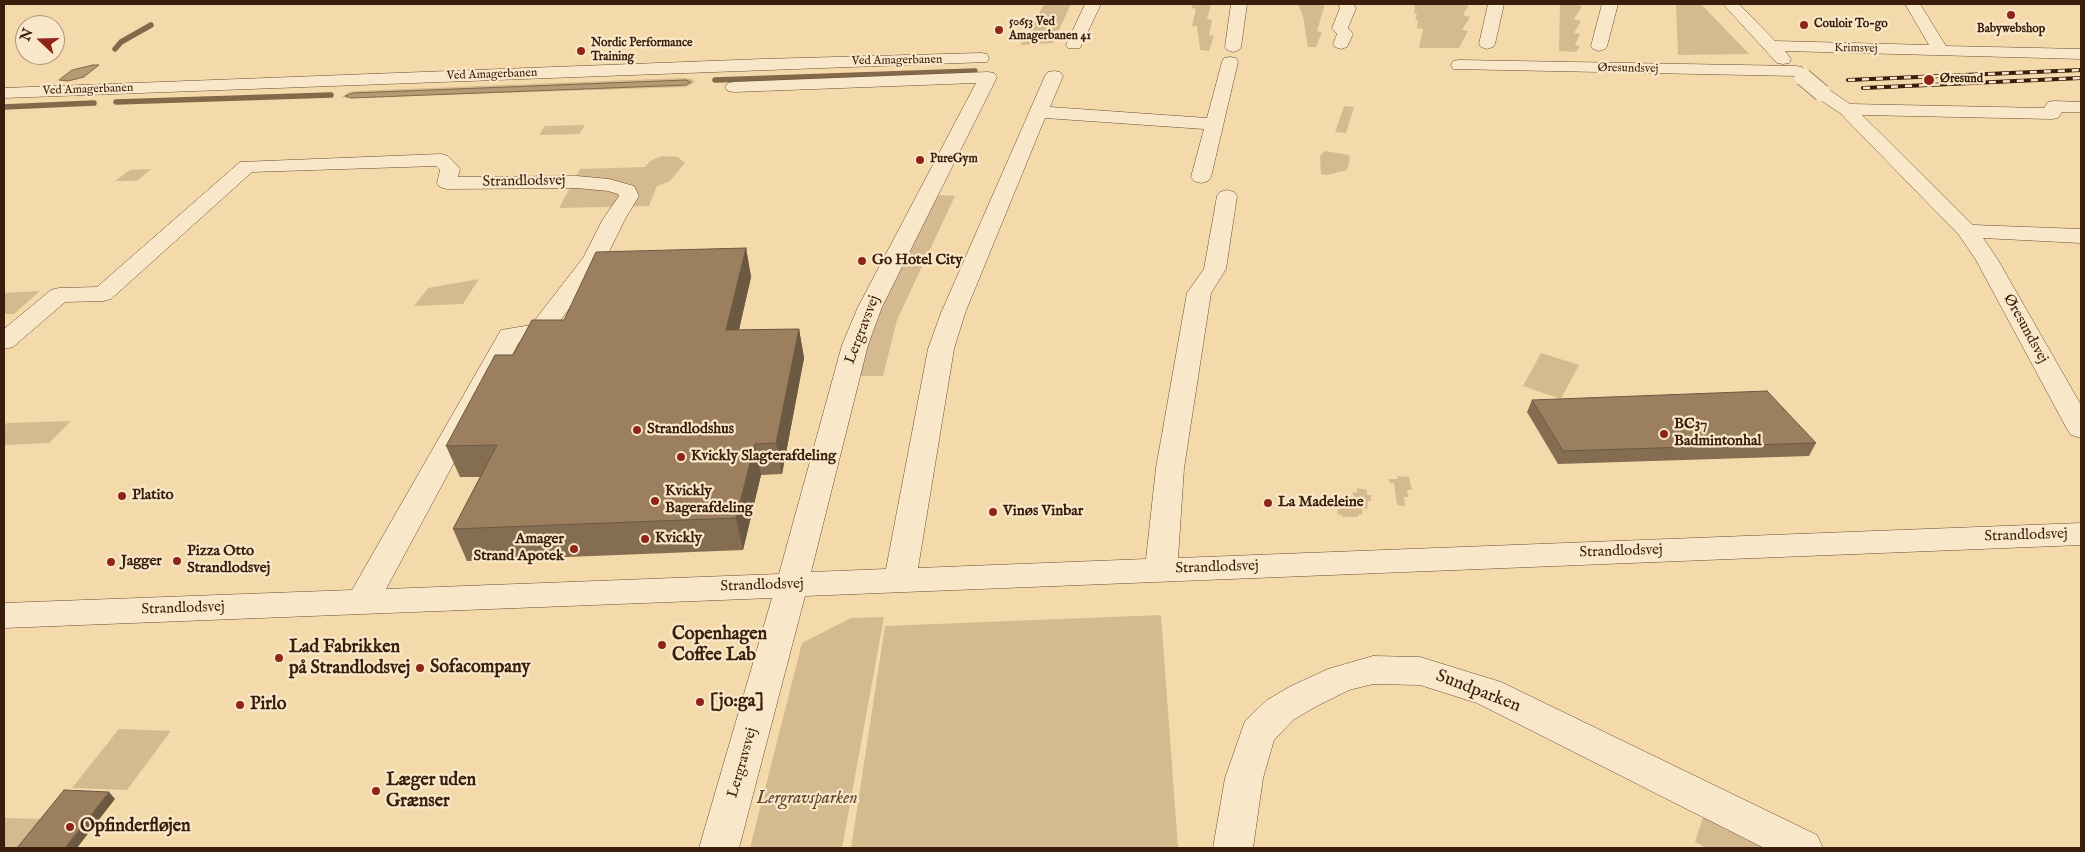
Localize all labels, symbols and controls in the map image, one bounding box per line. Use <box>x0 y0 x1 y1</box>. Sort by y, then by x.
marker: Babywebshop <box>2005 9 2017 21</box>
north arrow <box>15 15 65 65</box>
place label: 50653 Ved Amagerbanen 41 <box>1009 16 1091 44</box>
place label: Couloir To-go <box>1814 18 1888 32</box>
marker: Couloir To-go <box>1798 19 1810 31</box>
place label: Babywebshop <box>1977 23 2045 37</box>
marker: 50653 Ved Amagerbanen 41 <box>993 24 1005 36</box>
text: N <box>16 26 38 44</box>
place label: Nordic Performance Training <box>591 37 693 65</box>
street label: Krimsvej <box>1834 41 1878 57</box>
marker: Nordic Performance Training <box>575 45 587 57</box>
street label: Ved Amagerbanen <box>852 53 942 69</box>
street label: Øresundsvej <box>1597 61 1659 77</box>
street label: Ved Amagerbanen <box>446 66 538 84</box>
marker: Øresund <box>1922 73 1936 87</box>
place label: Øresund <box>1940 73 1983 87</box>
street label: Ved Amagerbanen <box>42 81 134 99</box>
place label: PureGym <box>930 153 978 167</box>
marker: PureGym <box>914 154 926 166</box>
street label: Strandlodsvej <box>482 172 566 192</box>
place label: Go Hotel City <box>872 252 963 270</box>
marker: Go Hotel City <box>856 255 868 267</box>
street label: Øresundsvej <box>1999 291 2051 367</box>
street label: Lergravsvej <box>842 293 884 367</box>
place label: BC37 Badmintonhal <box>1674 416 1762 451</box>
place label: Strandlodshus <box>647 421 734 439</box>
marker: Strandlodshus <box>631 424 643 436</box>
marker: BC37 Badmintonhal <box>1658 428 1670 440</box>
place label: Kvickly Slagterafdeling <box>691 448 836 466</box>
marker: Kvickly Slagterafdeling <box>675 451 687 463</box>
place label: Kvickly Bagerafdeling <box>665 483 753 518</box>
place label: Platito <box>132 487 174 505</box>
marker: Platito <box>116 490 128 502</box>
place label: La Madeleine <box>1278 494 1364 512</box>
marker: Kvickly Bagerafdeling <box>649 495 661 507</box>
marker: La Madeleine <box>1262 497 1274 509</box>
place label: Vinøs Vinbar <box>1003 503 1083 521</box>
marker: Vinøs Vinbar <box>987 506 999 518</box>
street label: Strandlodsvej <box>1984 526 2068 546</box>
place label: Kvickly <box>655 530 702 548</box>
place label: Amager Strand Apotek <box>473 531 564 566</box>
marker: Kvickly <box>639 533 651 545</box>
street label: Strandlodsvej <box>1579 542 1663 562</box>
place label: Pizza Otto Strandlodsvej <box>187 543 270 578</box>
marker: Amager Strand Apotek <box>568 543 580 555</box>
place label: Jagger <box>121 553 162 571</box>
marker: Pizza Otto Strandlodsvej <box>171 555 183 567</box>
marker: Jagger <box>105 556 117 568</box>
street label: Strandlodsvej <box>1175 558 1259 578</box>
street label: Strandlodsvej <box>720 576 804 596</box>
street label: Strandlodsvej <box>141 599 225 619</box>
place label: Copenhagen Coffee Lab <box>672 624 767 666</box>
place label: Lad Fabrikken på Strandlodsvej <box>289 637 410 680</box>
marker: Copenhagen Coffee Lab <box>656 639 668 651</box>
marker: Lad Fabrikken på Strandlodsvej <box>273 652 285 664</box>
place label: Sofacompany <box>430 657 530 679</box>
marker: Sofacompany <box>414 662 426 674</box>
street label: Sundparken <box>1433 666 1523 718</box>
place label: [jo:ga] <box>710 691 764 713</box>
place label: Pirlo <box>250 694 286 716</box>
marker: [jo:ga] <box>694 696 706 708</box>
marker: Pirlo <box>234 699 246 711</box>
street label: Lergravsvej <box>724 726 762 800</box>
place label: Læger uden Grænser <box>386 770 476 812</box>
marker: Læger uden Grænser <box>370 785 382 797</box>
park label: Lergravsparken <box>756 788 858 810</box>
place label: Opfinderfløjen <box>80 816 191 838</box>
marker: Opfinderfløjen <box>64 821 76 833</box>

